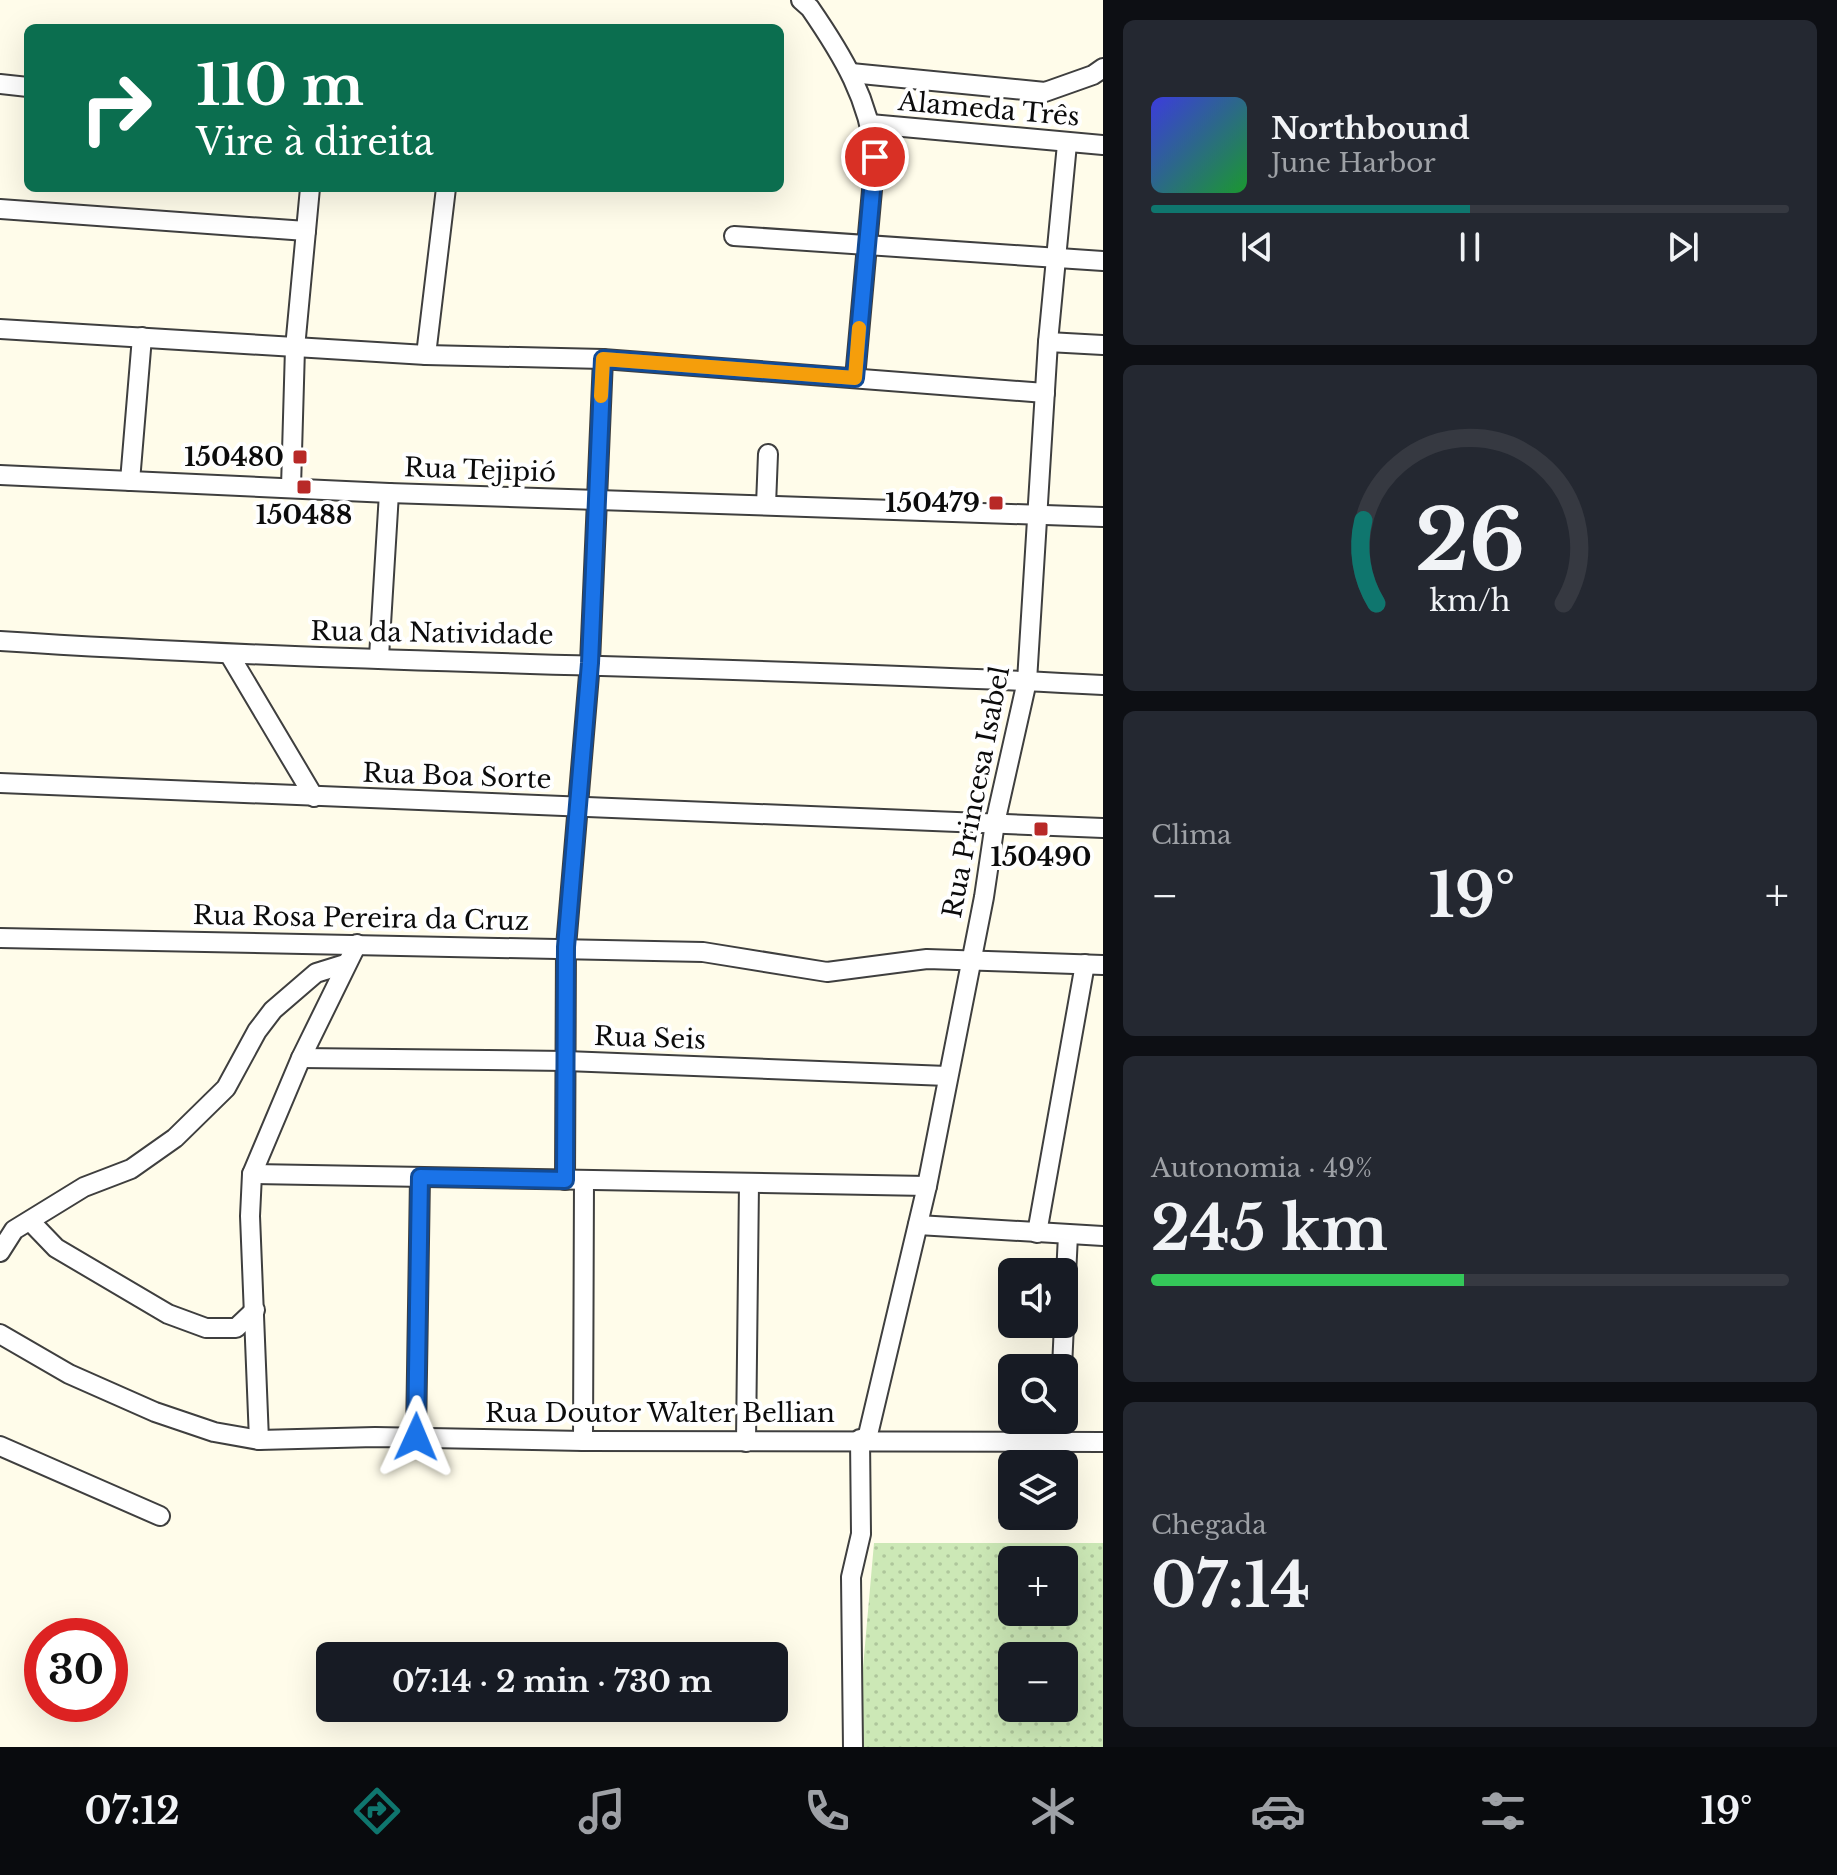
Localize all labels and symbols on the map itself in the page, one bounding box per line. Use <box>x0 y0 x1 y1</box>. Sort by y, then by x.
street label: Alameda Três <box>896 85 1081 133</box>
pin <box>841 123 909 191</box>
place label: 150480 <box>184 441 284 473</box>
marker: 150480 <box>291 448 309 466</box>
street label: Rua Tejipió <box>403 451 557 489</box>
marker: 150488 <box>295 478 313 496</box>
place label: 150479 <box>885 487 980 519</box>
marker: 150479 <box>987 494 1005 512</box>
place label: 150488 <box>256 499 352 531</box>
street label: Rua da Natividade <box>310 615 554 651</box>
street label: Rua Princesa Isabel <box>936 663 1016 921</box>
street label: Rua Boa Sorte <box>362 757 552 795</box>
marker: 150490 <box>1032 820 1050 838</box>
place label: 150490 <box>991 841 1091 873</box>
street label: Rua Rosa Pereira da Cruz <box>193 899 529 937</box>
street label: Rua Seis <box>594 1020 706 1056</box>
position arrow <box>374 1395 458 1479</box>
street label: Rua Doutor Walter Bellian <box>485 1397 835 1429</box>
speed limit sign: 30 <box>24 1618 128 1722</box>

